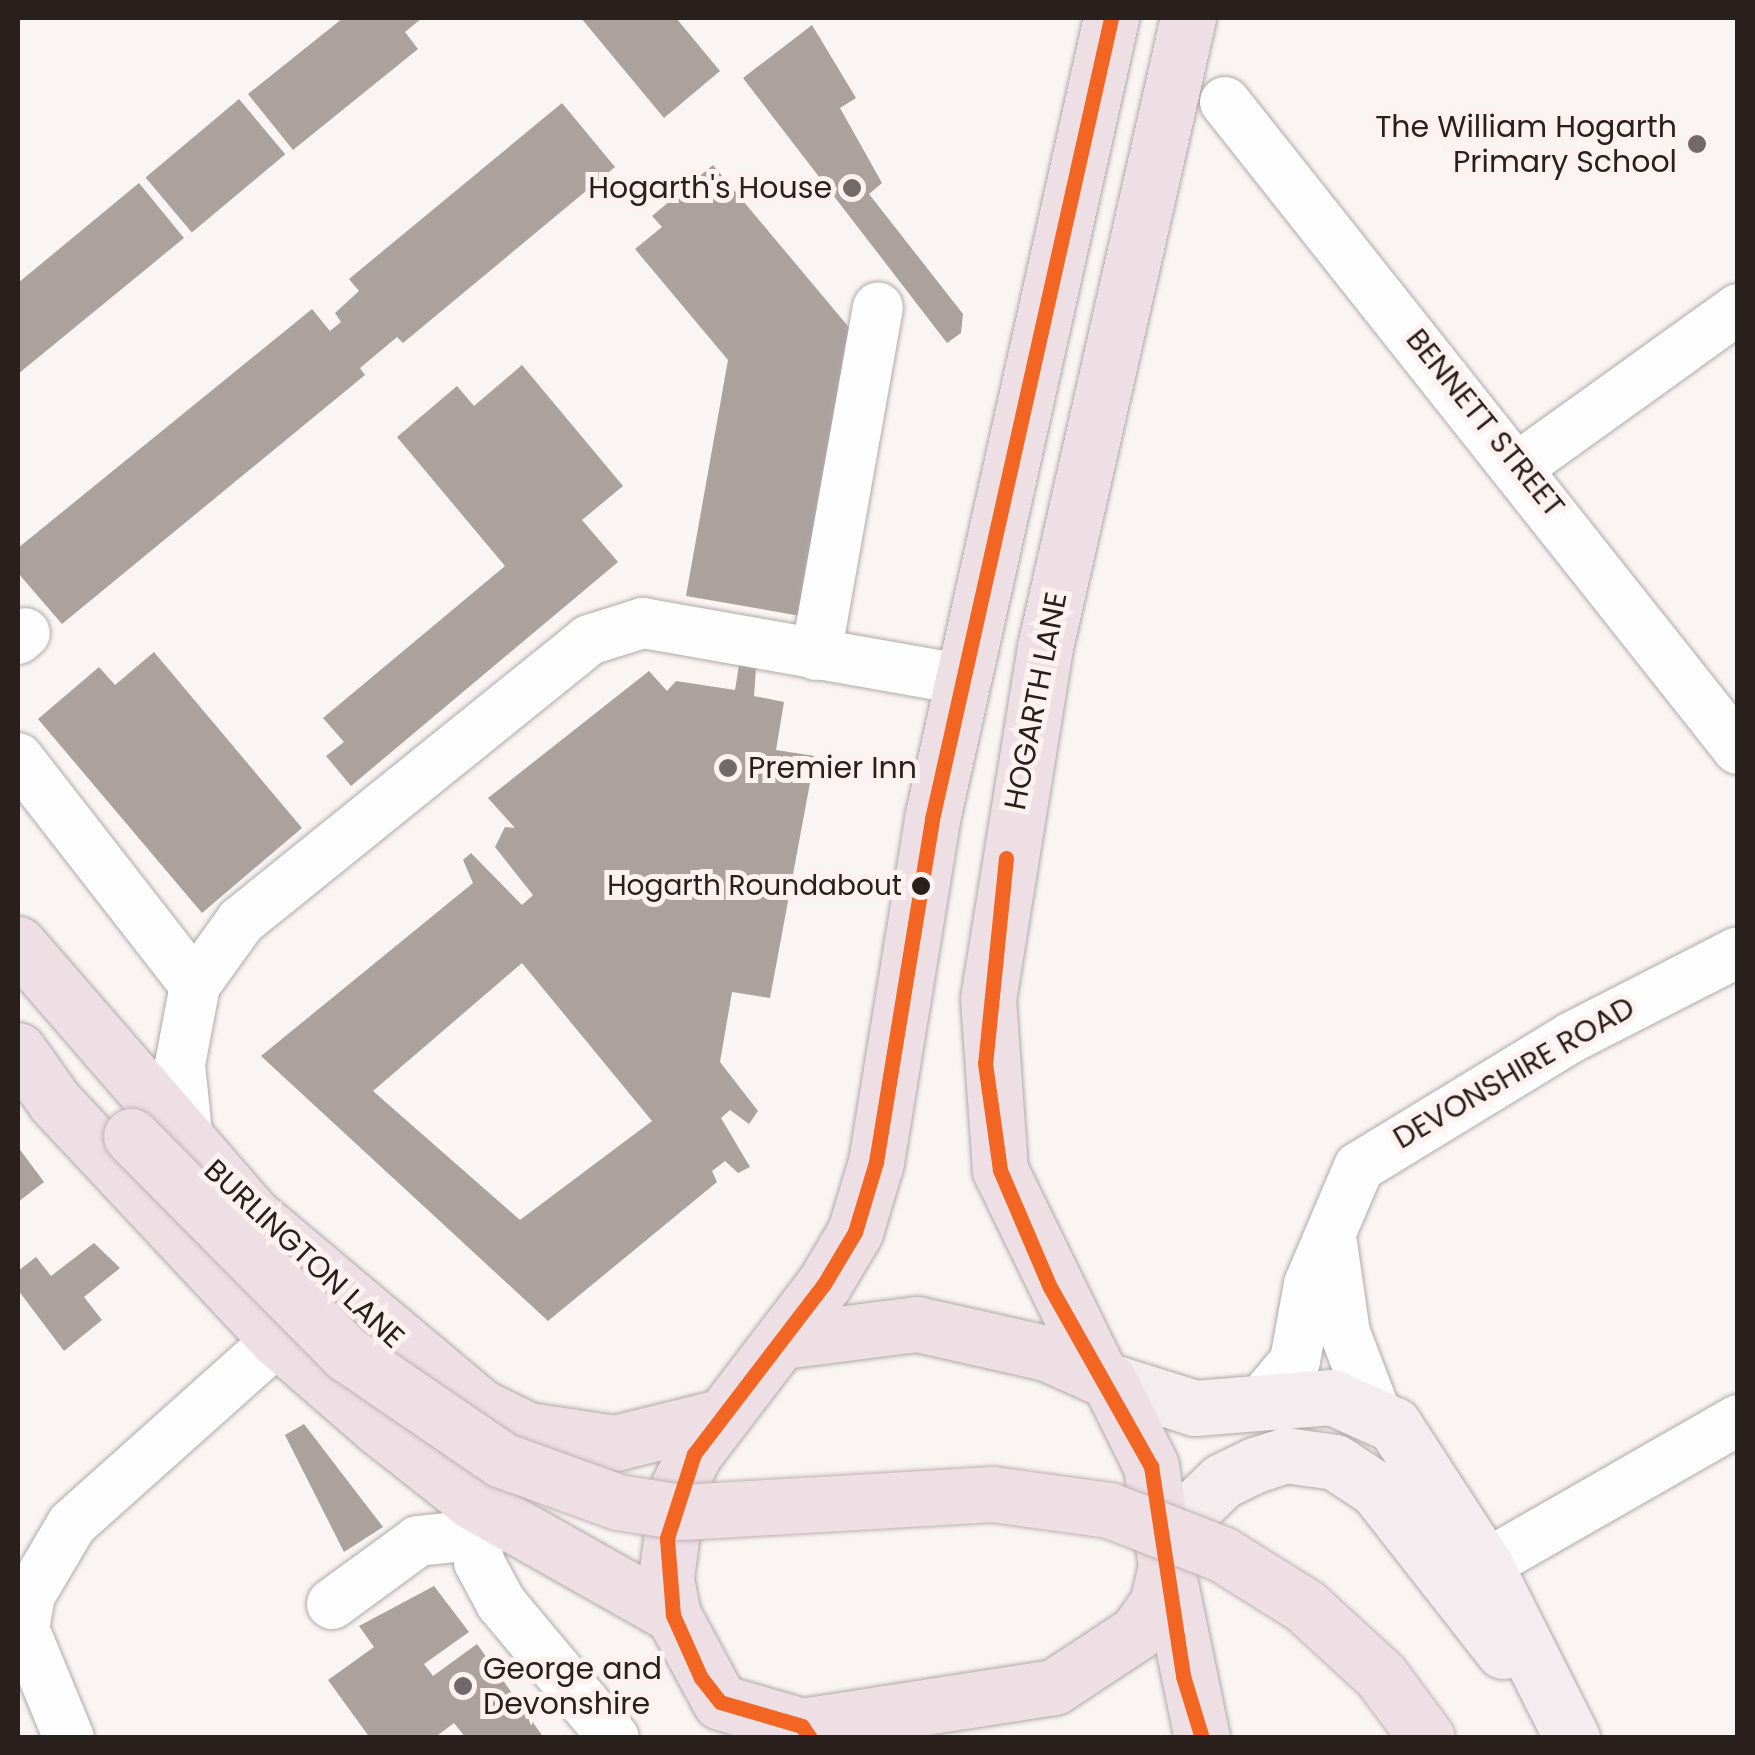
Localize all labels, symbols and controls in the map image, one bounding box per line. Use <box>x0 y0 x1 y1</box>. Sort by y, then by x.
place label: The William Hogarth Primary School <box>1375 109 1677 180</box>
marker: The William Hogarth Primary School <box>1686 133 1708 155</box>
place label: Hogarth's House <box>588 170 832 206</box>
marker: Hogarth's House <box>841 177 863 199</box>
street label: BENNETT STREET <box>1398 322 1572 524</box>
street label: HOGARTH LANE <box>997 589 1075 813</box>
place label: Premier Inn <box>748 750 917 786</box>
marker: Premier Inn <box>717 757 739 779</box>
place label: Hogarth Roundabout <box>607 869 902 903</box>
marker: Hogarth Roundabout <box>911 876 931 896</box>
street label: DEVONSHIRE ROAD <box>1387 989 1641 1157</box>
street label: BURLINGTON LANE <box>197 1152 411 1356</box>
place label: George and Devonshire <box>483 1651 662 1722</box>
marker: George and Devonshire <box>452 1675 474 1697</box>

